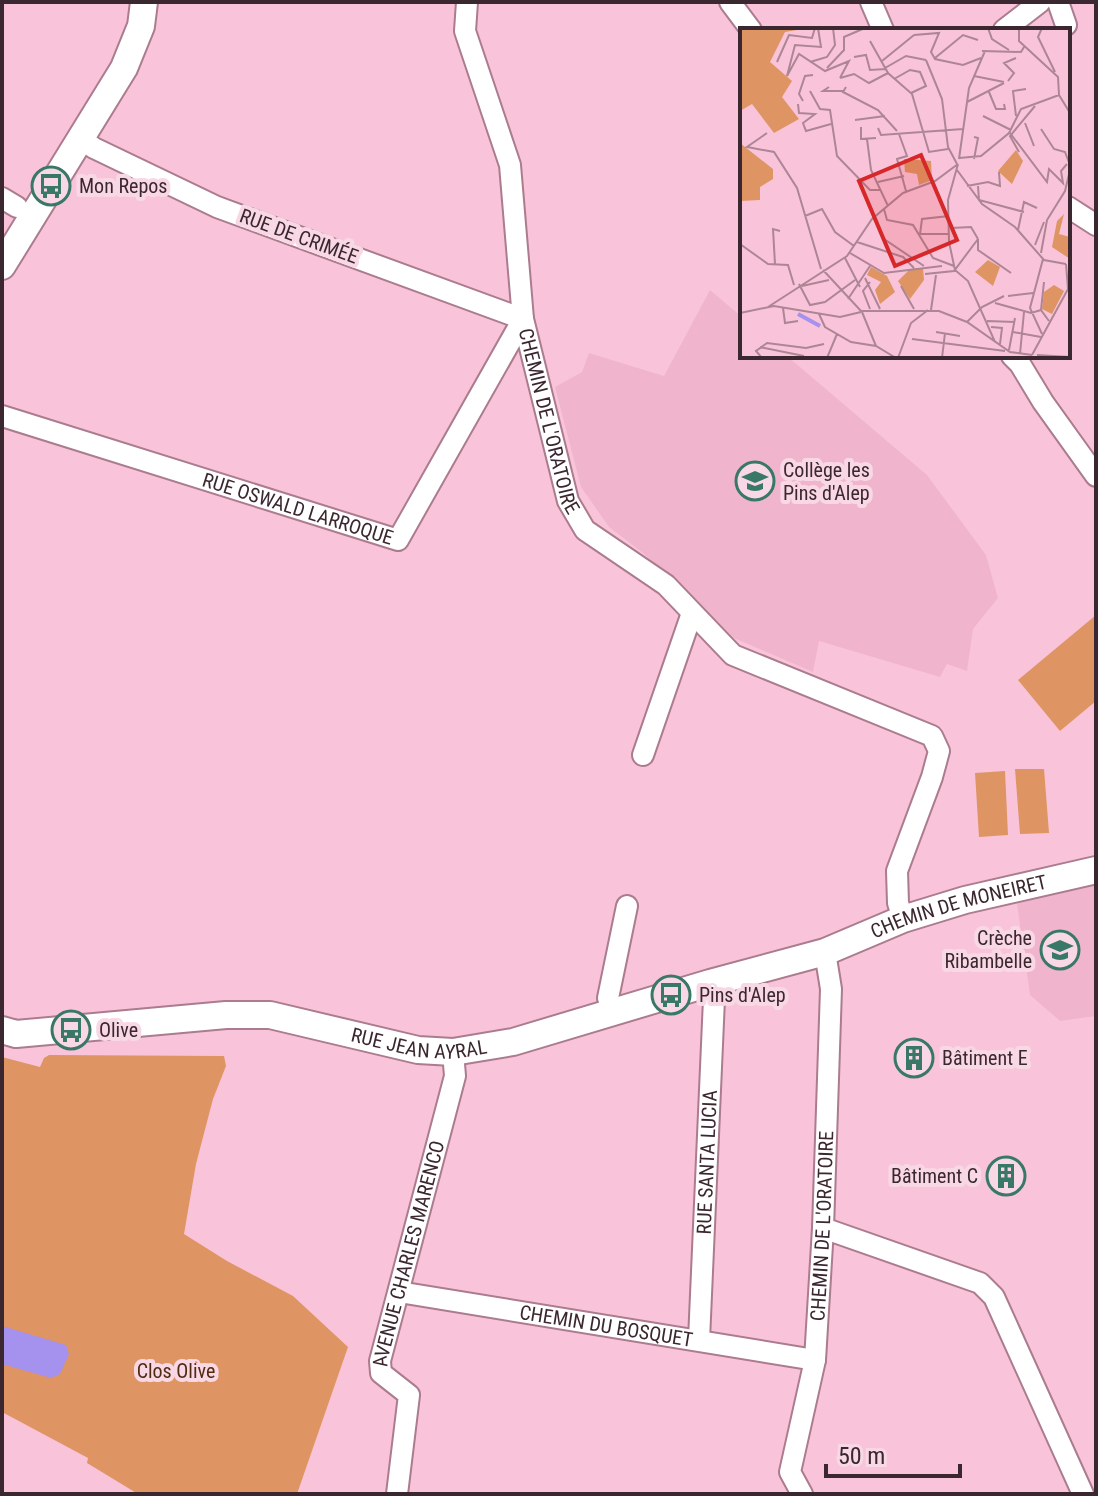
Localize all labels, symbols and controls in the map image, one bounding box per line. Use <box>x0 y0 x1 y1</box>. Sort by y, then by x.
inset map <box>740 28 1070 358</box>
bus stop icon: Mon Repos <box>30 165 72 207</box>
place label: Mon Repos <box>79 174 167 198</box>
street label: RUE DE CRIMÉE <box>237 203 362 269</box>
street label: CHEMIN DE L'ORATOIRE <box>514 326 585 518</box>
place label: Collège les Pins d'Alep <box>783 458 870 505</box>
school or university icon: Collège les Pins d'Alep <box>734 460 776 502</box>
street label: RUE OSWALD LARROQUE <box>200 468 396 550</box>
street label: CHEMIN DE MONEIRET <box>867 870 1049 943</box>
place label: Crèche Ribambelle <box>945 926 1032 973</box>
school or university icon: Crèche Ribambelle <box>1039 929 1081 971</box>
bus stop icon: Pins d'Alep <box>650 974 692 1016</box>
place label: Pins d'Alep <box>699 983 786 1007</box>
bus stop icon: Olive <box>50 1009 92 1051</box>
place label: Olive <box>99 1018 138 1042</box>
street label: RUE JEAN AYRAL <box>349 1023 489 1064</box>
building icon: Bâtiment E <box>893 1037 935 1079</box>
place label: Bâtiment E <box>942 1046 1028 1070</box>
street label: RUE SANTA LUCIA <box>692 1089 722 1235</box>
street label: CHEMIN DE L'ORATOIRE <box>805 1130 838 1322</box>
street label: AVENUE CHARLES MARENCO <box>368 1138 450 1368</box>
building icon: Bâtiment C <box>985 1155 1027 1197</box>
place label: Bâtiment C <box>891 1164 978 1188</box>
street label: CHEMIN DU BOSQUET <box>518 1300 695 1352</box>
park label: Clos Olive <box>137 1359 215 1383</box>
scale bar <box>826 1428 960 1478</box>
text: 50 m <box>838 1442 885 1470</box>

